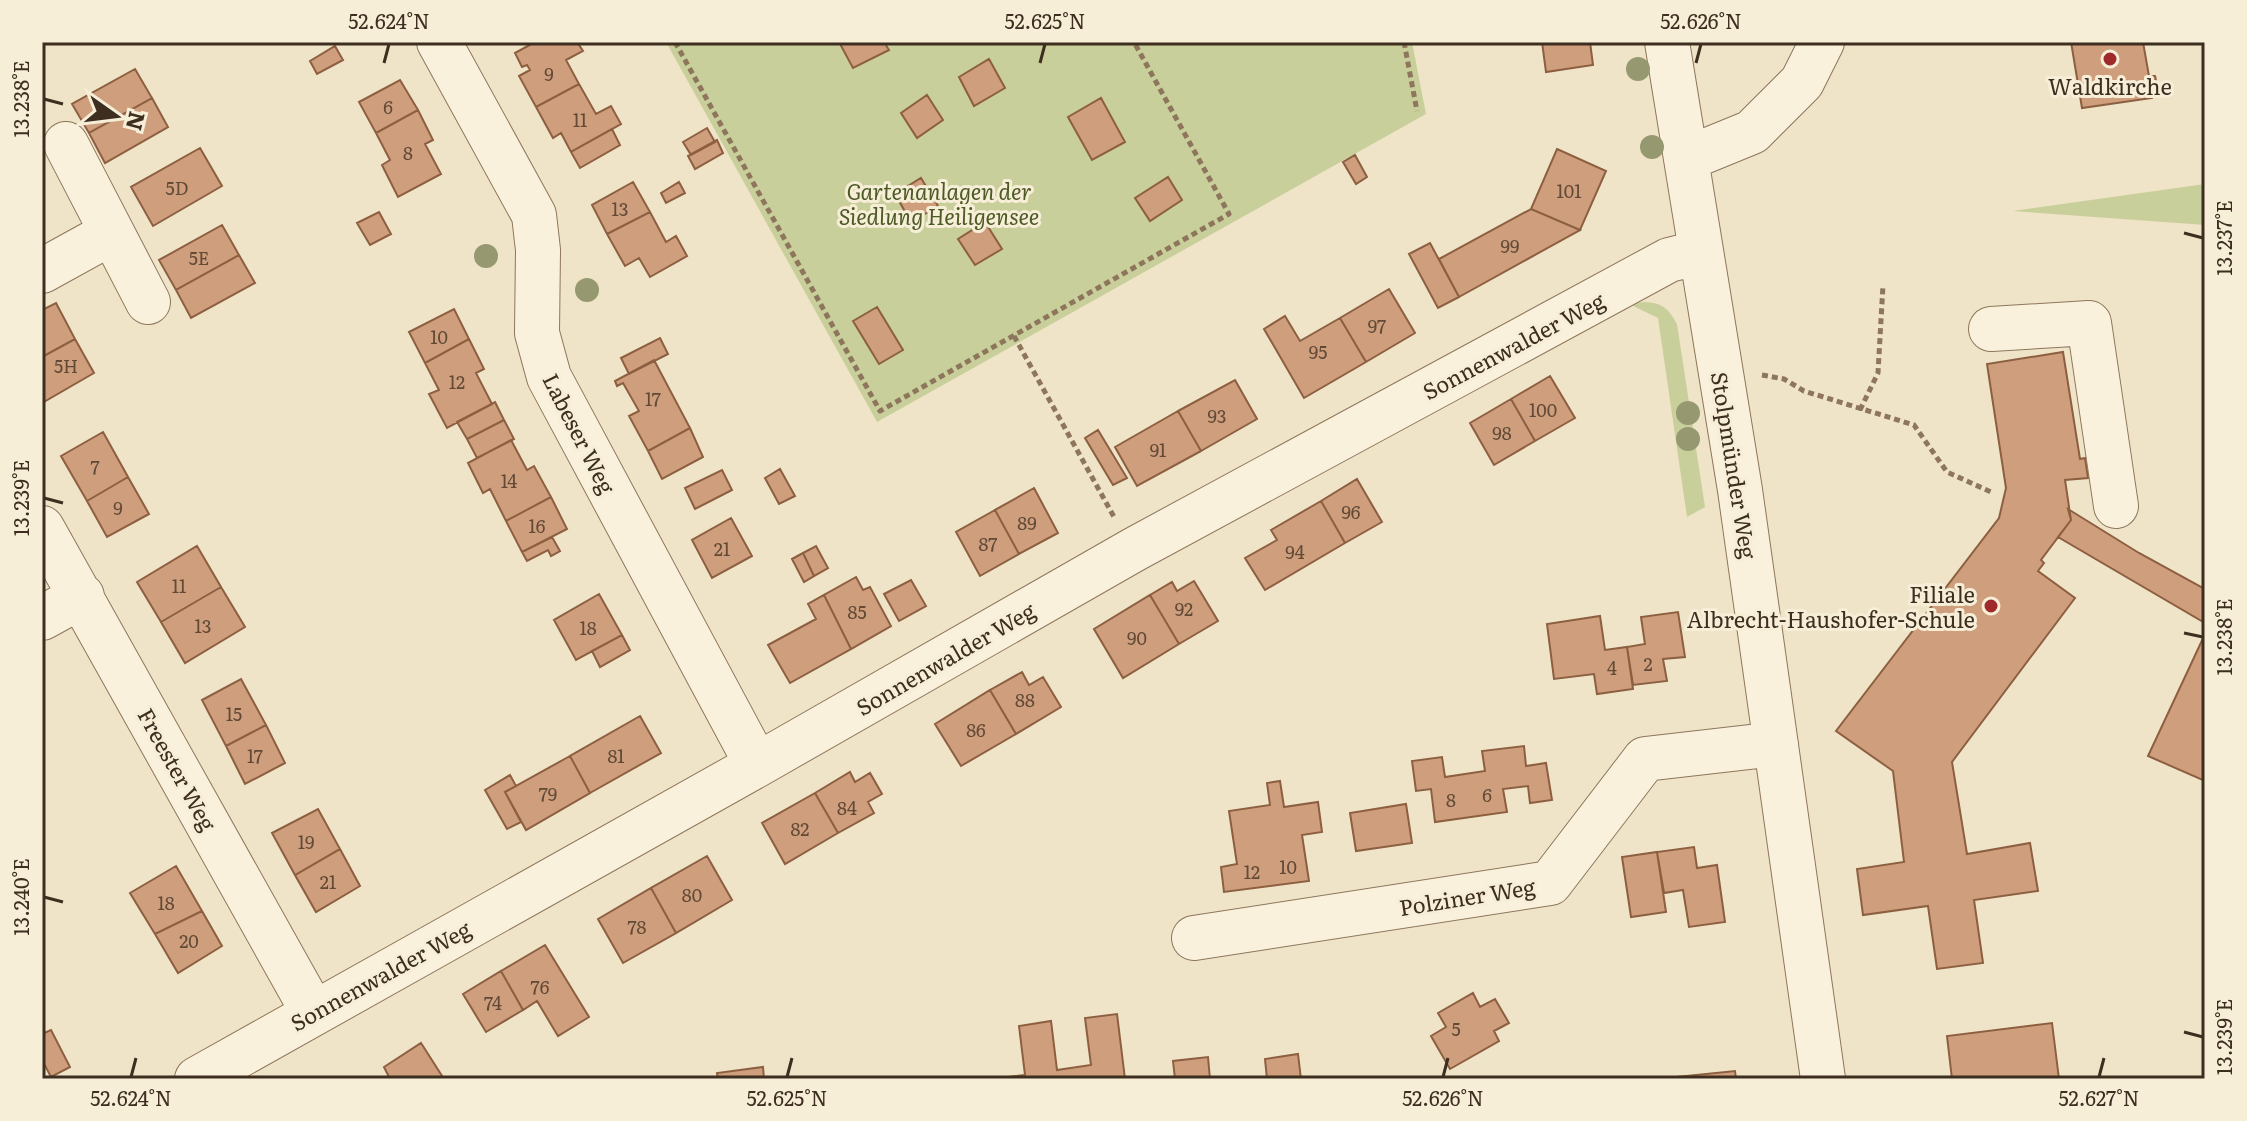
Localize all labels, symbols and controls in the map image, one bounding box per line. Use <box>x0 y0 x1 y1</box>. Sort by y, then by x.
text: 52.624°N <box>348 5 430 35</box>
text: 52.625°N <box>1004 5 1086 35</box>
text: 52.626°N <box>1660 5 1742 35</box>
marker: Waldkirche <box>2101 50 2119 68</box>
house number: 9 <box>544 60 554 87</box>
text: 13.238°E <box>5 61 35 137</box>
place label: Waldkirche <box>2048 69 2172 102</box>
north arrow <box>76 76 156 156</box>
house number: 6 <box>383 93 393 120</box>
house number: 11 <box>573 106 587 133</box>
text: N <box>119 108 155 134</box>
house number: 8 <box>403 139 413 166</box>
house number: 5D <box>166 174 188 201</box>
park label: Gartenanlagen der Siedlung Heiligensee <box>839 174 1039 232</box>
house number: 101 <box>1556 177 1582 204</box>
house number: 13 <box>611 195 629 222</box>
text: 13.237°E <box>2208 200 2238 276</box>
house number: 99 <box>1501 232 1519 259</box>
house number: 5E <box>189 244 209 271</box>
street label: Sonnenwalder Weg <box>1416 283 1611 407</box>
house number: 97 <box>1368 312 1386 339</box>
house number: 10 <box>430 323 448 350</box>
house number: 95 <box>1309 338 1327 365</box>
house number: 5H <box>54 352 78 379</box>
street label: Labeser Weg <box>535 367 625 500</box>
house number: 12 <box>449 368 465 395</box>
street label: Stolpmünder Weg <box>1704 369 1766 562</box>
house number: 17 <box>645 385 661 412</box>
house number: 100 <box>1529 396 1557 423</box>
house number: 93 <box>1207 402 1227 429</box>
house number: 98 <box>1492 419 1512 446</box>
house number: 91 <box>1150 436 1166 463</box>
house number: 7 <box>90 453 100 480</box>
text: 13.239°E <box>5 460 35 536</box>
house number: 14 <box>501 467 517 494</box>
house number: 9 <box>113 494 123 521</box>
house number: 96 <box>1341 498 1361 525</box>
house number: 89 <box>1017 509 1037 536</box>
house number: 16 <box>529 512 546 539</box>
house number: 87 <box>979 530 997 557</box>
house number: 21 <box>714 535 730 562</box>
house number: 94 <box>1285 538 1305 565</box>
house number: 11 <box>172 572 186 599</box>
place label: Filiale Albrecht-Haushofer-Schule <box>1687 577 1975 635</box>
street label: Sonnenwalder Weg <box>849 593 1041 723</box>
house number: 92 <box>1175 595 1193 622</box>
marker: Filiale Albrecht-Haushofer-Schule <box>1982 597 2000 615</box>
house number: 85 <box>847 598 867 625</box>
text: 13.238°E <box>2208 599 2238 675</box>
house number: 13 <box>194 612 212 639</box>
house number: 18 <box>579 614 597 641</box>
house number: 90 <box>1127 624 1147 651</box>
house number: 2 <box>1643 650 1653 677</box>
house number: 4 <box>1607 654 1617 681</box>
house number: 88 <box>1015 686 1035 713</box>
house number: 15 <box>226 700 242 727</box>
street label: Freester Weg <box>131 702 226 837</box>
house number: 86 <box>966 716 986 743</box>
house number: 17 <box>247 742 263 769</box>
house number: 81 <box>607 742 625 769</box>
house number: 79 <box>539 780 557 807</box>
house number: 6 <box>1482 781 1492 808</box>
house number: 8 <box>1446 786 1456 813</box>
house number: 84 <box>837 794 857 821</box>
house number: 82 <box>791 815 809 842</box>
house number: 19 <box>298 828 314 855</box>
house number: 10 <box>1279 853 1297 880</box>
text: 13.240°E <box>5 858 35 936</box>
house number: 12 <box>1244 858 1260 885</box>
house number: 21 <box>320 868 336 895</box>
street label: Polziner Weg <box>1397 869 1538 923</box>
house number: 80 <box>682 881 702 908</box>
house number: 18 <box>157 889 175 916</box>
street label: Sonnenwalder Weg <box>284 911 477 1038</box>
house number: 78 <box>627 913 647 940</box>
house number: 20 <box>179 927 199 954</box>
house number: 76 <box>531 973 550 1000</box>
house number: 74 <box>484 989 502 1016</box>
text: 13.239°E <box>2208 999 2238 1075</box>
house number: 5 <box>1451 1015 1461 1042</box>
text: 52.624°N <box>90 1082 172 1112</box>
text: 52.625°N <box>746 1082 828 1112</box>
text: 52.626°N <box>1402 1082 1484 1112</box>
text: 52.627°N <box>2059 1082 2139 1112</box>

